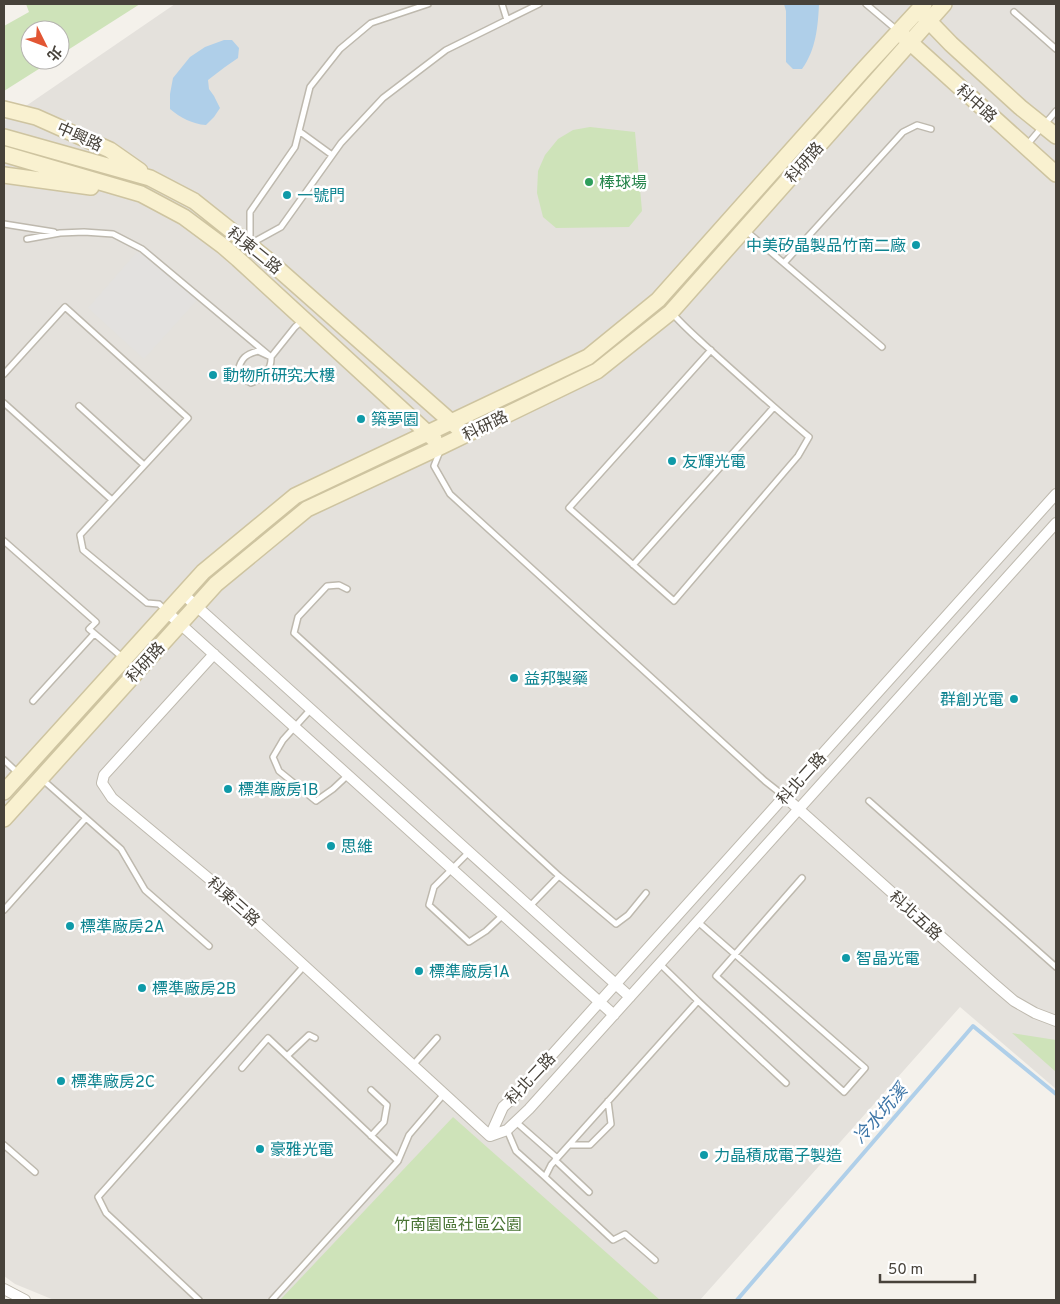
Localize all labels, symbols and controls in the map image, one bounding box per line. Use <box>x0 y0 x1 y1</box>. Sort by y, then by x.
north arrow <box>20 20 70 70</box>
text: 北 <box>43 42 65 64</box>
street label: 科中路 <box>951 81 1000 128</box>
street label: 中興路 <box>53 119 105 157</box>
street label: 科研路 <box>782 139 829 188</box>
place label: 棒球場 <box>599 174 647 194</box>
marker: 棒球場 <box>583 176 595 188</box>
place label: 一號門 <box>297 187 345 207</box>
marker: 一號門 <box>281 189 293 201</box>
street label: 科東二路 <box>223 224 285 279</box>
place label: 中美矽晶製品竹南二廠 <box>746 237 906 257</box>
marker: 中美矽晶製品竹南二廠 <box>910 239 922 251</box>
place label: 動物所研究大樓 <box>223 367 335 387</box>
marker: 動物所研究大樓 <box>207 369 219 381</box>
street label: 科研路 <box>460 407 512 446</box>
place label: 築夢園 <box>371 410 419 431</box>
marker: 築夢園 <box>355 413 367 425</box>
place label: 友輝光電 <box>682 453 746 473</box>
marker: 友輝光電 <box>666 455 678 467</box>
street label: 科研路 <box>123 639 170 688</box>
place label: 益邦製藥 <box>524 670 588 690</box>
marker: 益邦製藥 <box>508 672 520 684</box>
place label: 群創光電 <box>940 691 1004 711</box>
marker: 群創光電 <box>1008 693 1020 705</box>
street label: 科北二路 <box>774 749 831 810</box>
place label: 標準廠房1B <box>238 781 318 801</box>
marker: 標準廠房1B <box>222 783 234 795</box>
place label: 思維 <box>341 838 373 858</box>
marker: 思維 <box>325 840 337 852</box>
street label: 科東三路 <box>202 874 263 931</box>
street label: 科北五路 <box>884 888 945 945</box>
place label: 標準廠房2A <box>80 918 165 938</box>
marker: 標準廠房2A <box>64 920 76 932</box>
place label: 智晶光電 <box>856 950 920 970</box>
marker: 智晶光電 <box>840 952 852 964</box>
place label: 標準廠房1A <box>429 963 510 983</box>
marker: 標準廠房1A <box>413 965 425 977</box>
place label: 標準廠房2B <box>152 980 236 1000</box>
marker: 標準廠房2B <box>136 982 148 994</box>
street label: 科北二路 <box>502 1049 561 1110</box>
place label: 標準廠房2C <box>71 1073 155 1093</box>
marker: 標準廠房2C <box>55 1075 67 1087</box>
water label: 冷水坑溪 <box>849 1078 915 1150</box>
place label: 豪雅光電 <box>270 1141 334 1161</box>
marker: 豪雅光電 <box>254 1143 266 1155</box>
place label: 力晶積成電子製造 <box>714 1147 842 1167</box>
marker: 力晶積成電子製造 <box>698 1149 710 1161</box>
park label: 竹南園區社區公園 <box>394 1216 522 1236</box>
scale bar <box>880 1252 975 1284</box>
text: 50 m <box>888 1261 923 1280</box>

